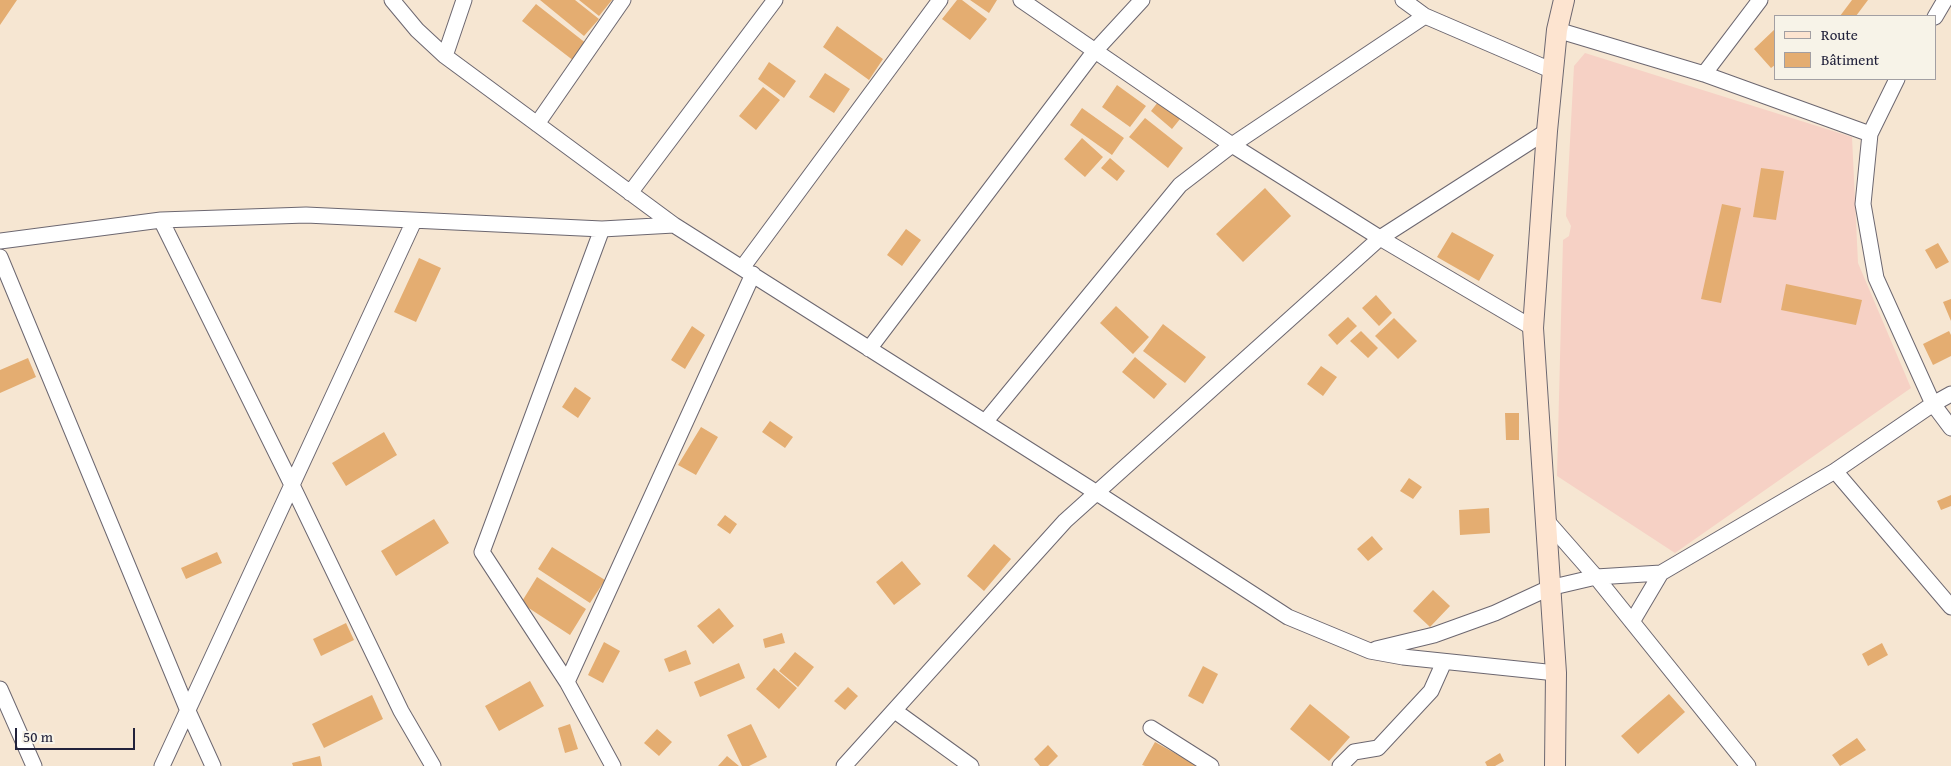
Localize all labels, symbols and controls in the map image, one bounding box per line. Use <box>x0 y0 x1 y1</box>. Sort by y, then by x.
legend <box>1774 15 1936 80</box>
text: Route <box>1821 24 1858 45</box>
text: Bâtiment <box>1821 49 1879 70</box>
scale bar <box>18 718 138 750</box>
text: 50 m <box>23 726 53 747</box>

